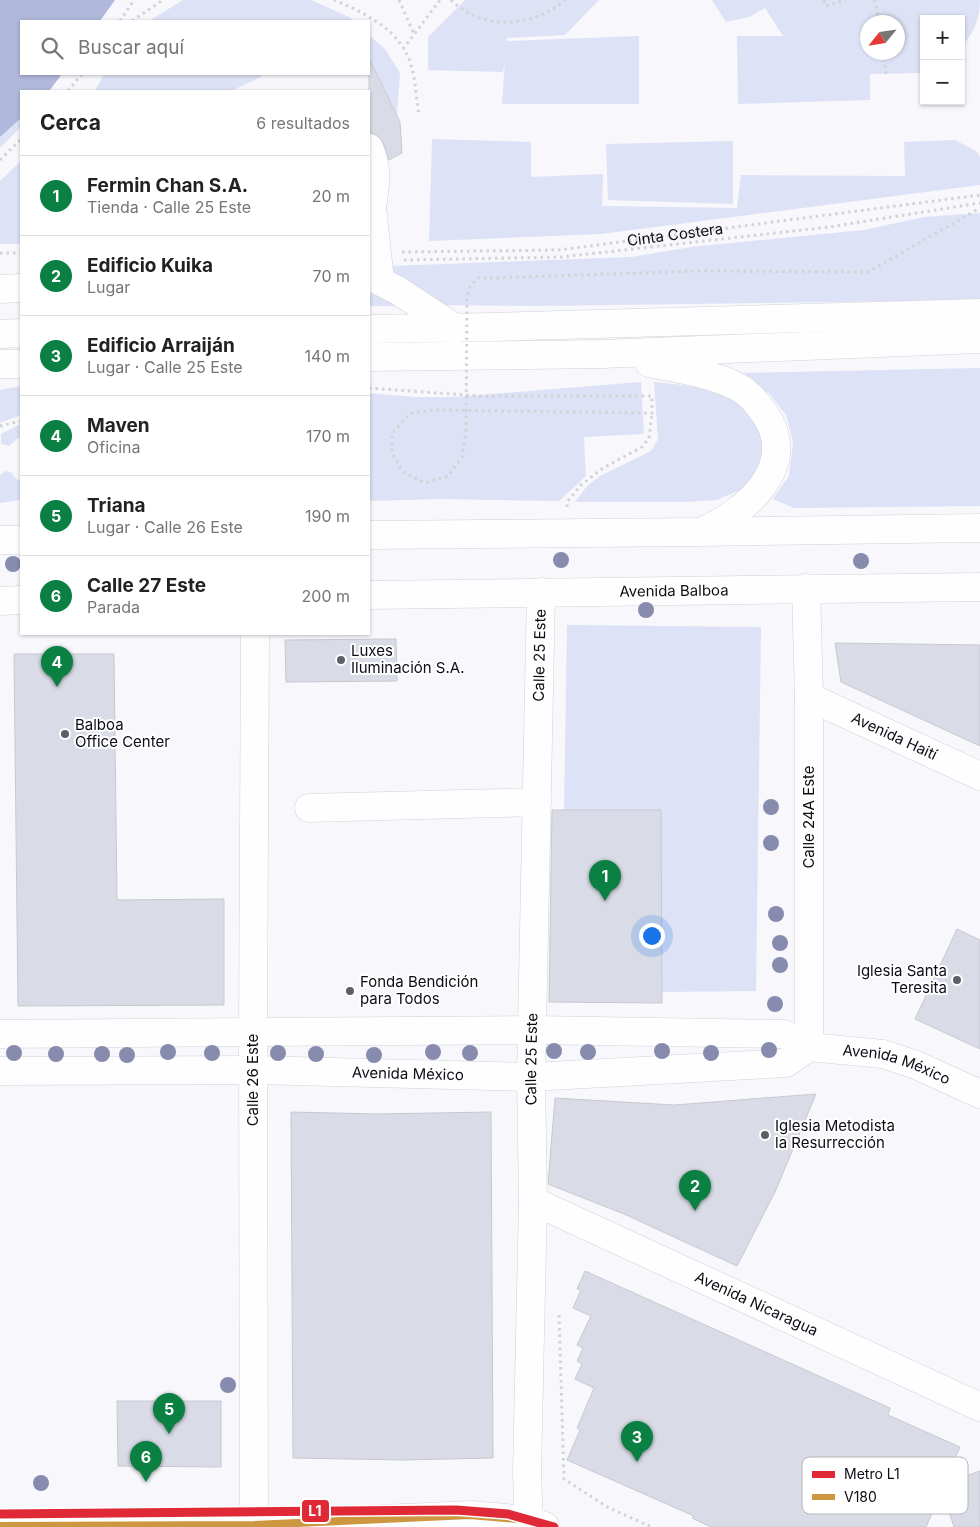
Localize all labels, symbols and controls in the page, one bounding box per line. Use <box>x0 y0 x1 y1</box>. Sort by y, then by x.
north arrow <box>860 15 905 60</box>
map controls <box>920 15 965 105</box>
button: + <box>920 15 965 60</box>
search box <box>20 20 370 75</box>
icon: search <box>38 34 66 62</box>
text: Buscar aquí <box>78 36 184 59</box>
button: − <box>920 60 965 105</box>
text: Cerca <box>40 110 101 135</box>
text: 6 resultados <box>256 113 350 133</box>
text: Fermin Chan S.A. <box>87 174 248 197</box>
text: 1 <box>53 186 59 206</box>
text: 20 m <box>312 186 350 206</box>
text: Tienda · Calle 25 Este <box>87 197 251 217</box>
street label: Cinta Costera <box>626 219 724 250</box>
text: Edificio Kuika <box>87 254 213 277</box>
text: 2 <box>51 266 61 286</box>
text: 70 m <box>313 266 350 286</box>
text: Lugar <box>87 277 130 297</box>
text: Edificio Arraiján <box>87 334 235 357</box>
text: 3 <box>51 346 61 366</box>
text: 140 m <box>305 346 350 366</box>
text: Lugar · Calle 25 Este <box>87 357 243 377</box>
text: Maven <box>87 414 150 437</box>
text: 4 <box>51 426 61 446</box>
text: 170 m <box>306 426 350 446</box>
text: Oficina <box>87 437 140 457</box>
text: Triana <box>87 494 146 517</box>
text: 5 <box>51 506 61 526</box>
text: 190 m <box>305 506 350 526</box>
text: Lugar · Calle 26 Este <box>87 517 243 537</box>
text: Calle 27 Este <box>87 574 206 597</box>
street label: Avenida Balboa <box>619 580 729 601</box>
text: 6 <box>51 586 61 606</box>
text: 200 m <box>302 586 350 606</box>
text: Parada <box>87 597 140 617</box>
street label: Calle 25 Este <box>529 609 550 702</box>
place label: Luxes Iluminación S.A. <box>351 641 464 677</box>
pin: 4 <box>41 646 73 687</box>
marker: Luxes Iluminación S.A. <box>335 654 347 666</box>
street label: Avenida Haití <box>849 708 941 764</box>
place label: Balboa Office Center <box>75 715 170 751</box>
marker: Balboa Office Center <box>59 728 71 740</box>
street label: Calle 24A Este <box>799 765 818 869</box>
pin: 1 <box>589 860 621 901</box>
your location <box>639 923 665 949</box>
place label: Iglesia Santa Teresita <box>857 961 947 997</box>
place label: Fonda Bendición para Todos <box>360 972 478 1008</box>
marker: Iglesia Santa Teresita <box>951 974 963 986</box>
marker: Fonda Bendición para Todos <box>344 985 356 997</box>
street label: Calle 25 Este <box>521 1013 541 1106</box>
street label: Calle 26 Este <box>243 1034 262 1126</box>
street label: Avenida México <box>842 1040 954 1088</box>
street label: Avenida México <box>352 1062 464 1084</box>
place label: Iglesia Metodista la Resurrección <box>775 1116 895 1152</box>
marker: Iglesia Metodista la Resurrección <box>759 1129 771 1141</box>
pin: 2 <box>679 1170 711 1211</box>
street label: Avenida Nicaragua <box>692 1267 821 1340</box>
pin: 5 <box>153 1393 185 1434</box>
pin: 3 <box>621 1421 653 1462</box>
pin: 6 <box>130 1441 162 1482</box>
legend <box>802 1457 968 1514</box>
text: Metro L1 <box>844 1465 900 1482</box>
text: V180 <box>844 1488 877 1505</box>
line badge: L1 <box>301 1499 330 1523</box>
text: L1 <box>308 1502 322 1519</box>

